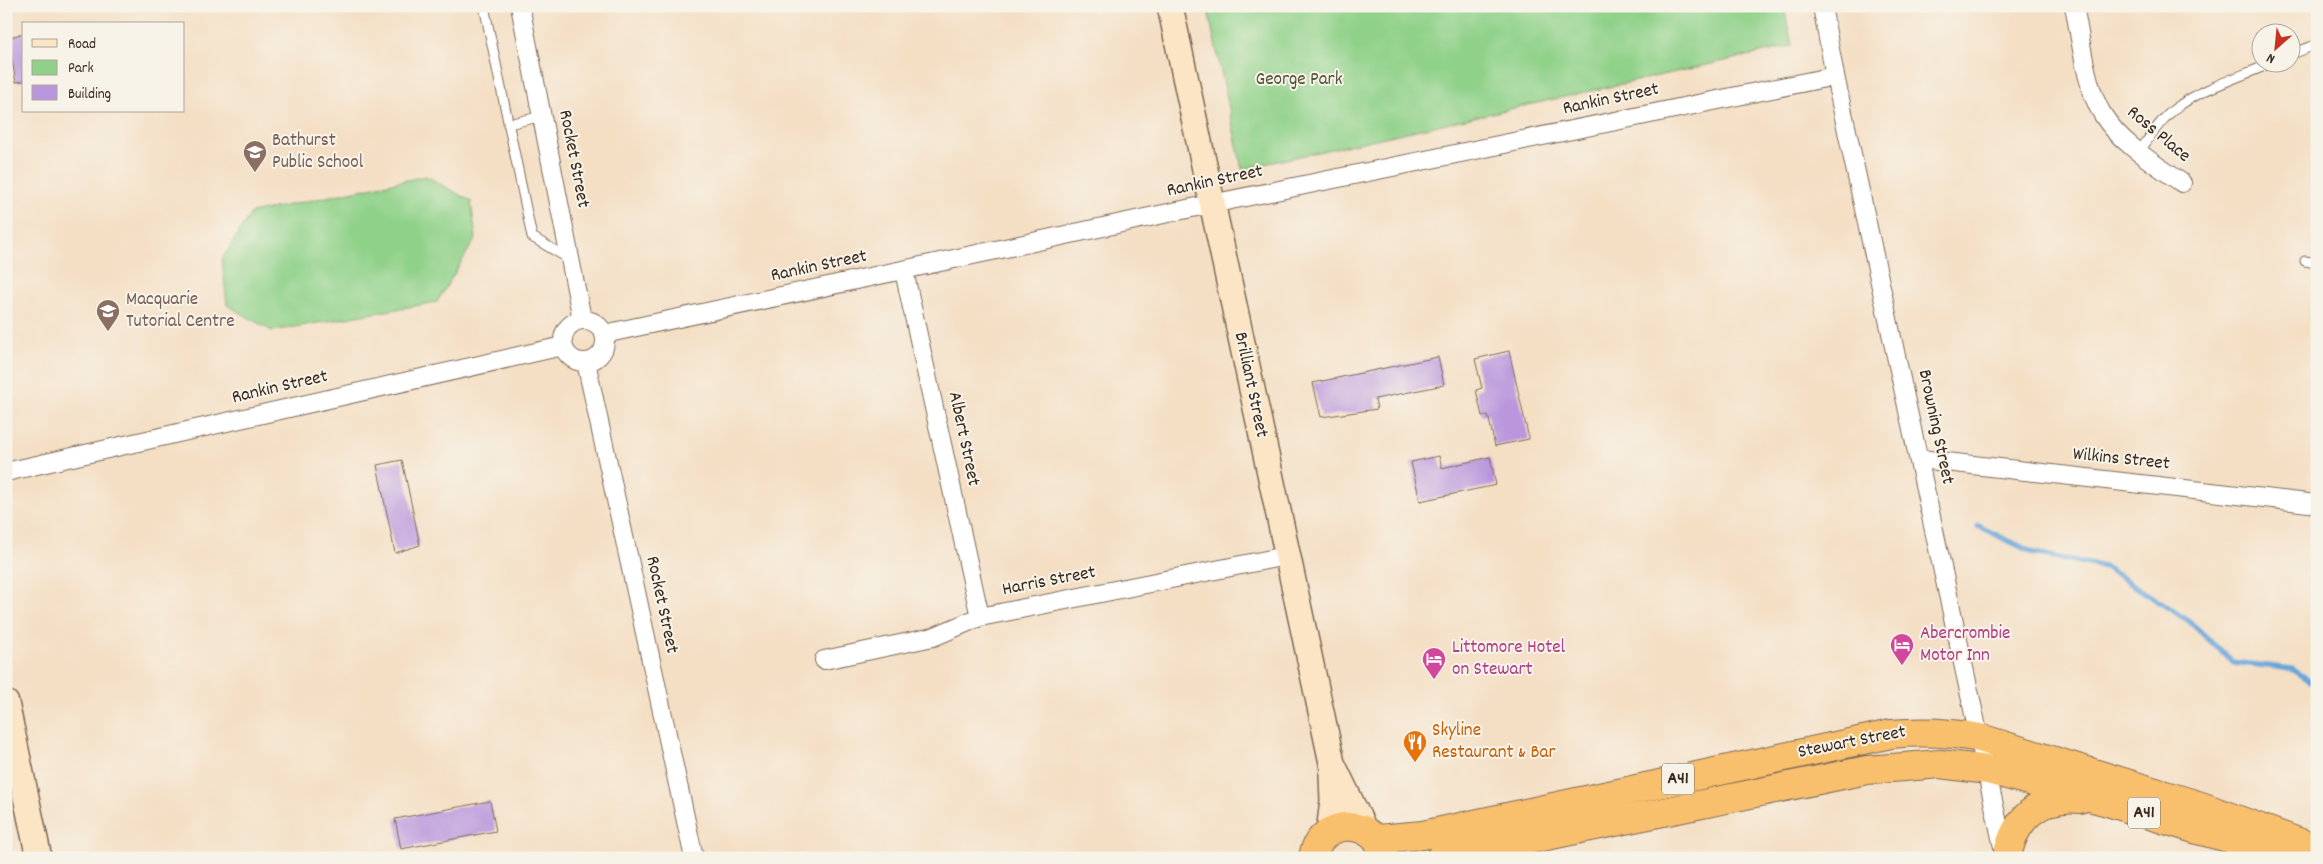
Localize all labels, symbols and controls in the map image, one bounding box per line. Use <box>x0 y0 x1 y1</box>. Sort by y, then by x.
legend <box>22 22 185 112</box>
north arrow <box>2250 22 2300 72</box>
text: Road <box>68 34 96 56</box>
text: N <box>2263 47 2279 68</box>
text: Park <box>68 58 94 80</box>
park label: George Park <box>1256 67 1343 94</box>
street label: Rankin Street <box>1561 77 1661 123</box>
text: Building <box>68 84 111 106</box>
street label: Ross Place <box>2120 100 2196 170</box>
street label: Rocket Street <box>550 108 596 210</box>
place label: Bathurst Public School <box>272 128 364 177</box>
school or university icon: Bathurst Public School <box>242 139 268 173</box>
street label: Rankin Street <box>1165 159 1265 205</box>
street label: Rankin Street <box>769 244 869 290</box>
place label: Macquarie Tutorial Centre <box>126 287 235 336</box>
school or university icon: Macquarie Tutorial Centre <box>95 298 121 332</box>
street label: Brilliant Street <box>1226 330 1274 440</box>
street label: Rankin Street <box>229 364 331 412</box>
street label: Browning Street <box>1910 367 1960 487</box>
street label: Albert Street <box>940 389 986 489</box>
street label: Wilkins Street <box>2071 441 2171 479</box>
street label: Rocket Street <box>638 554 684 656</box>
street label: Harris Street <box>1000 560 1098 604</box>
place label: Abercrombie Motor Inn <box>1920 621 2010 670</box>
hotel icon: Abercrombie Motor Inn <box>1889 632 1915 666</box>
place label: Littomore Hotel on Stewart <box>1452 635 1566 684</box>
hotel icon: Littomore Hotel on Stewart <box>1421 646 1447 680</box>
place label: Skyline Restaurant & Bar <box>1432 718 1556 767</box>
street label: Stewart Street <box>1796 719 1908 767</box>
restaurant icon: Skyline Restaurant & Bar <box>1402 729 1428 763</box>
road number: A41 <box>1662 764 1694 794</box>
road number: A41 <box>2128 798 2160 828</box>

